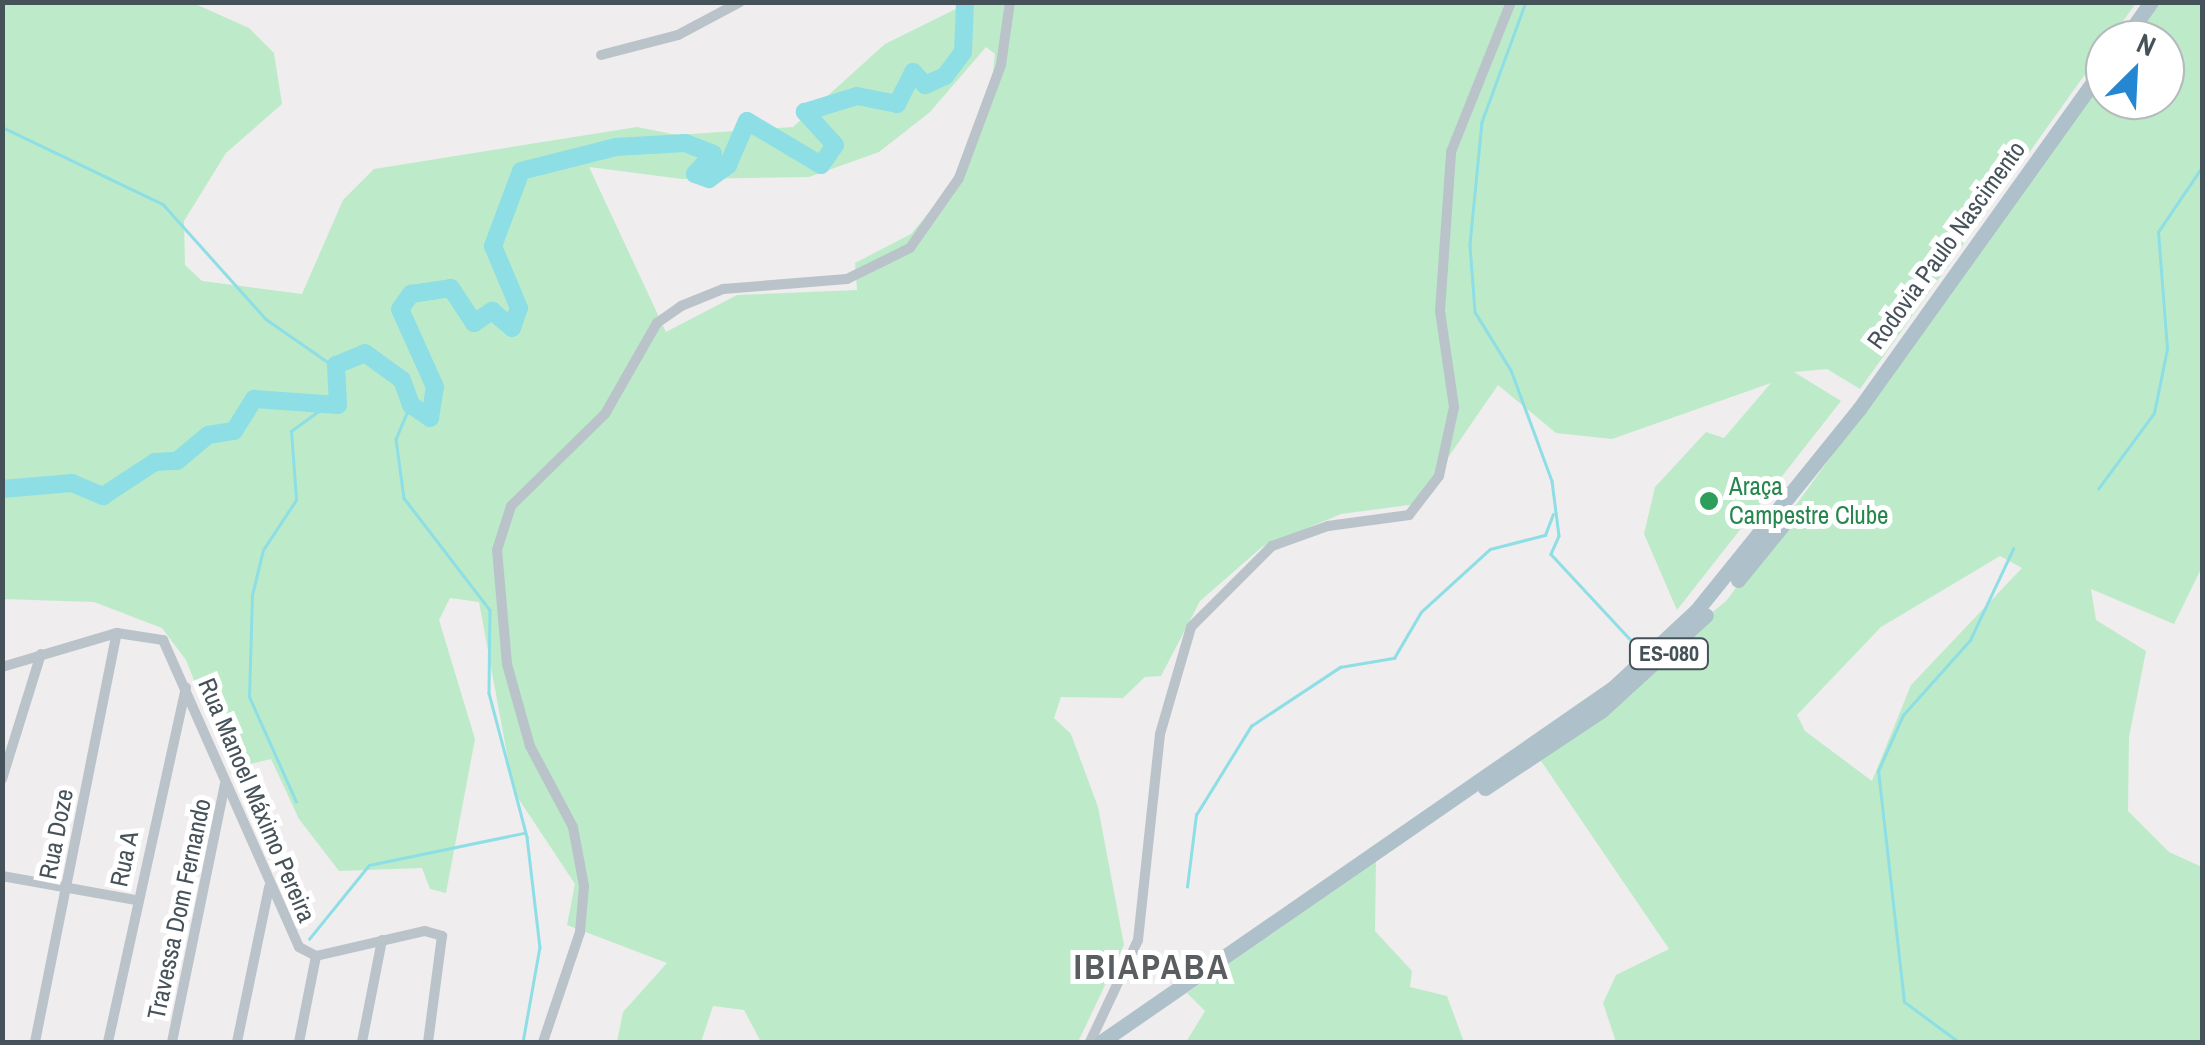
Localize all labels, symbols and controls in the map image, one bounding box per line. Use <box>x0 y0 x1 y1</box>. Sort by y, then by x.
north arrow <box>2085 20 2185 120</box>
text: N <box>2131 24 2162 65</box>
street label: Rodovia Paulo Nascimento <box>1861 135 2031 355</box>
place label: Araça Campestre Clube <box>1729 472 1888 531</box>
marker: Araça Campestre Clube <box>1698 490 1720 512</box>
road number: ES-080 <box>1626 637 1712 671</box>
street label: Rua Manoel Máximo Pereira <box>192 674 322 926</box>
street label: Rua Doze <box>33 786 79 882</box>
street label: Travessa Dom Fernando <box>141 796 217 1022</box>
street label: Rua A <box>103 828 145 890</box>
district label: IBIAPABA <box>1074 946 1230 988</box>

